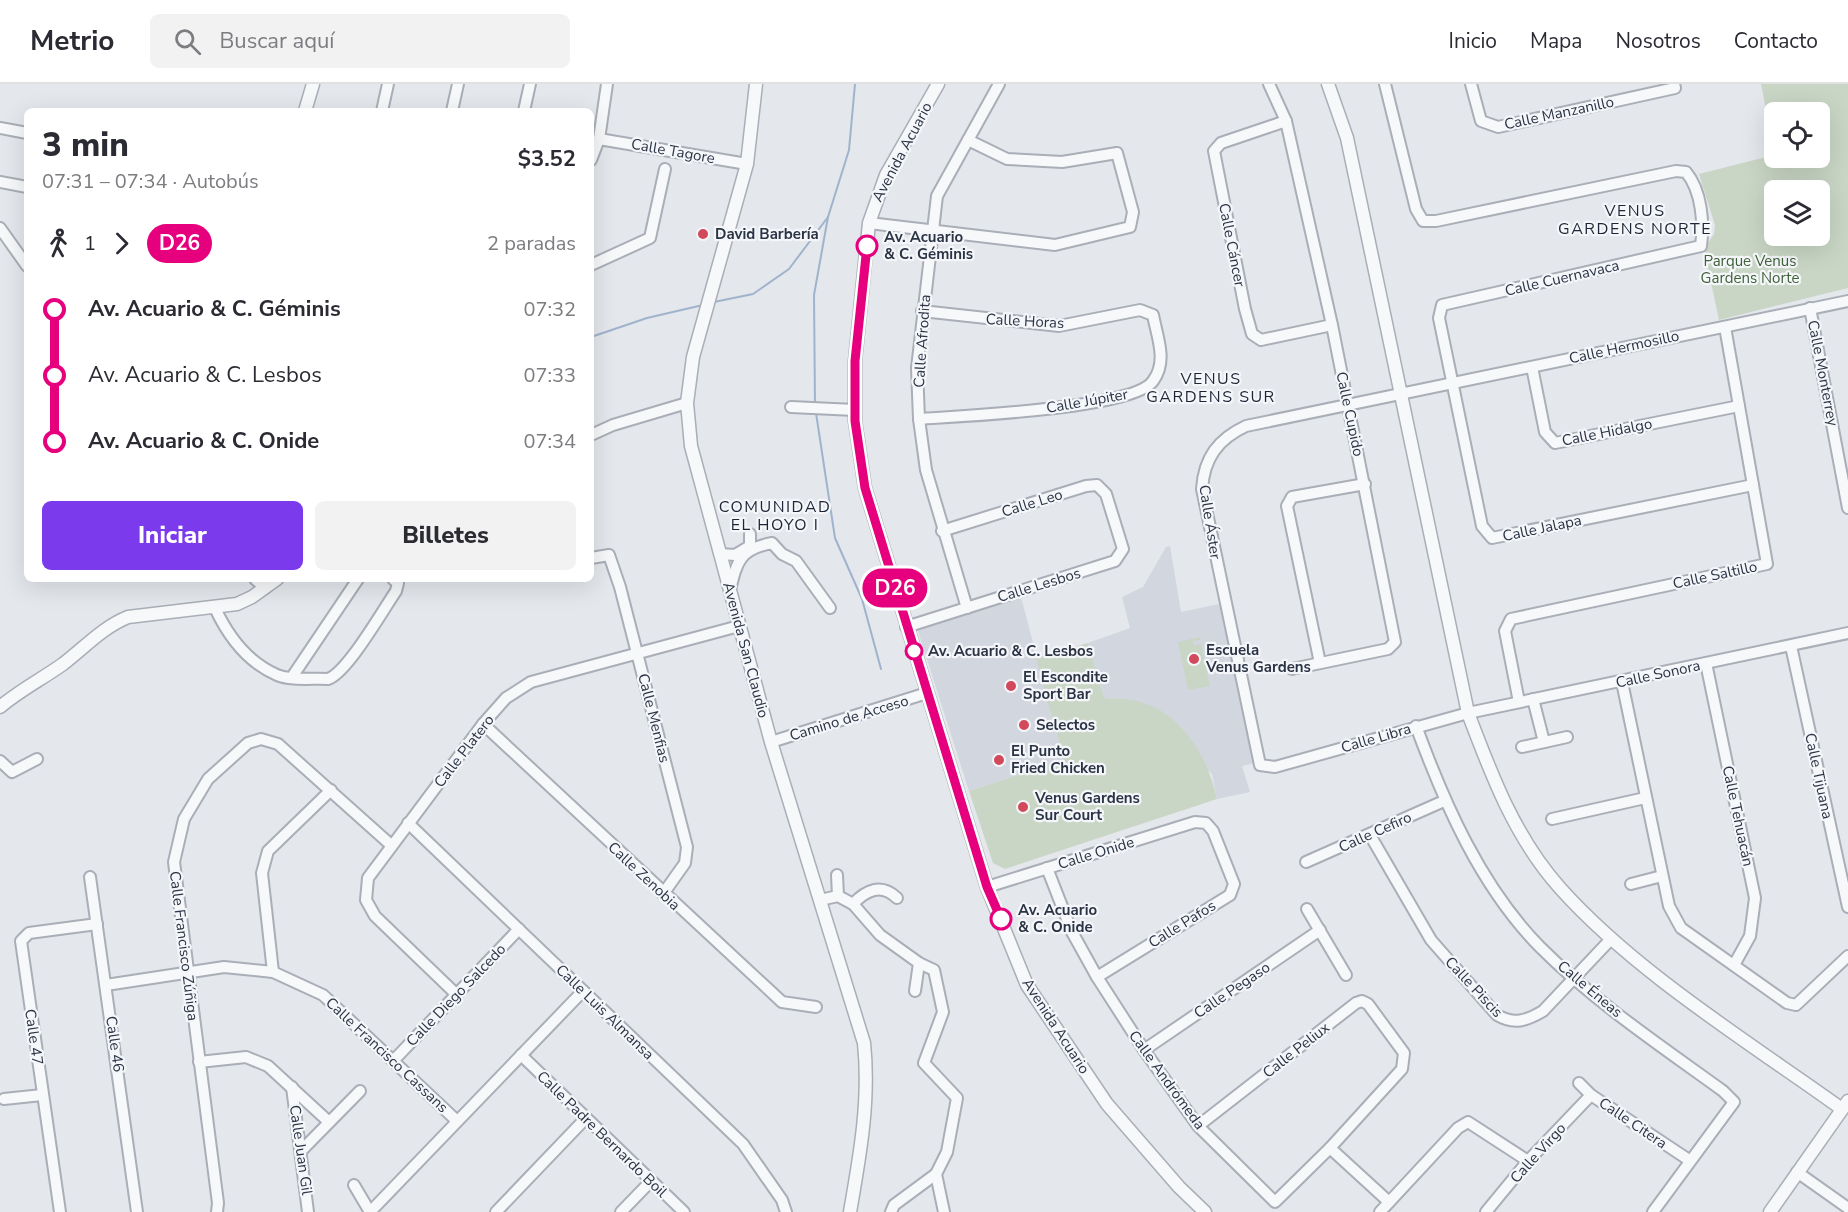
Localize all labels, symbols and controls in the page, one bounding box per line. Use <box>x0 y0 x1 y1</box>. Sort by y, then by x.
search box <box>150 14 570 68</box>
text: Metrio <box>30 22 114 60</box>
icon: search <box>171 25 204 58</box>
text: Buscar aquí <box>219 26 334 56</box>
text: Inicio <box>1449 27 1497 55</box>
text: Mapa <box>1530 27 1582 55</box>
text: Nosotros <box>1615 27 1701 55</box>
text: Contacto <box>1734 27 1818 55</box>
street label: Calle Manzanillo <box>1502 92 1616 134</box>
street label: Avenida Acuario <box>867 99 937 205</box>
map controls <box>1764 102 1830 246</box>
button: locate <box>1764 102 1830 168</box>
text: 3 min <box>42 123 129 168</box>
street label: Calle Tagore <box>630 134 716 168</box>
text: $3.52 <box>518 144 576 174</box>
text: 07:31 – 07:34 · Autobús <box>42 168 259 195</box>
button: layers <box>1764 180 1830 246</box>
district label: VENUS GARDENS NORTE <box>1558 200 1712 240</box>
street label: Calle Cáncer <box>1214 201 1250 289</box>
place label: David Barbería <box>715 224 819 244</box>
icon: walk <box>42 227 75 260</box>
icon: forward <box>105 227 138 260</box>
marker: David Barbería <box>696 227 710 241</box>
place label: Av. Acuario & C. Géminis <box>884 227 973 264</box>
text: D26 <box>159 229 200 257</box>
text: 1 <box>84 230 96 257</box>
text: 2 paradas <box>487 230 576 257</box>
marker: Av. Acuario & C. Géminis <box>856 235 878 257</box>
park label: Parque Venus Gardens Norte <box>1701 251 1799 288</box>
street label: Calle Cuernavaca <box>1503 255 1621 301</box>
text: Av. Acuario & C. Géminis <box>88 294 341 324</box>
street label: Calle Afrodita <box>909 294 935 388</box>
text: 07:32 <box>523 296 576 323</box>
street label: Calle Horas <box>985 309 1065 333</box>
street label: Calle Monterrey <box>1803 318 1843 428</box>
street label: Calle Hermosillo <box>1567 326 1681 368</box>
text: Av. Acuario & C. Lesbos <box>88 360 322 390</box>
text: 07:33 <box>523 362 576 389</box>
district label: VENUS GARDENS SUR <box>1146 368 1276 408</box>
street label: Calle Cupido <box>1331 370 1369 458</box>
street label: Calle Júpiter <box>1045 384 1130 418</box>
street label: Calle Hidalgo <box>1560 413 1654 451</box>
text: Av. Acuario & C. Onide <box>88 426 319 456</box>
text: 07:34 <box>523 428 576 455</box>
street label: Calle Áster <box>1194 483 1226 561</box>
street label: Calle Leo <box>999 484 1065 522</box>
district label: COMUNIDAD EL HOYO I <box>719 496 831 536</box>
button: Iniciar <box>42 501 303 570</box>
button: Billetes <box>315 501 576 570</box>
street label: Calle Jalapa <box>1501 510 1583 546</box>
street label: Calle Saltillo <box>1671 556 1759 594</box>
street label: Calle Lesbos <box>995 563 1083 607</box>
line badge: D26 <box>860 568 930 608</box>
text: D26 <box>874 574 916 602</box>
street label: Avenida San Claudio <box>718 580 774 720</box>
place label: Escuela Venus Gardens <box>1205 640 1311 677</box>
place label: Av. Acuario & C. Lesbos <box>928 641 1093 661</box>
marker: Av. Acuario & C. Lesbos <box>905 642 923 660</box>
marker: Escuela Venus Gardens <box>1187 652 1201 666</box>
street label: Calle Sonora <box>1614 655 1702 693</box>
place label: El Escondite Sport Bar <box>1023 667 1108 704</box>
street label: Calle Menfias <box>633 671 675 765</box>
marker: El Escondite Sport Bar <box>1004 679 1018 693</box>
street label: Camino de Acceso <box>787 690 911 746</box>
street label: Calle Platero <box>429 711 499 791</box>
place label: Selectos <box>1036 715 1095 735</box>
marker: Selectos <box>1017 718 1031 732</box>
street label: Calle Libra <box>1339 718 1413 758</box>
street label: Calle Tijuana <box>1800 731 1838 821</box>
place label: El Punto Fried Chicken <box>1011 741 1105 778</box>
marker: El Punto Fried Chicken <box>992 753 1006 767</box>
street label: Calle Tehuacán <box>1718 764 1758 868</box>
place label: Venus Gardens Sur Court <box>1034 788 1140 825</box>
marker: Venus Gardens Sur Court <box>1016 800 1030 814</box>
street label: Calle Cefiro <box>1335 807 1415 857</box>
street label: Calle Onide <box>1055 832 1137 874</box>
street label: Calle Zenobia <box>604 837 684 915</box>
street label: Calle Francisco Zúñiga <box>165 870 203 1022</box>
street label: Calle Pafos <box>1145 895 1219 953</box>
place label: Av. Acuario & C. Onide <box>1018 900 1097 937</box>
marker: Av. Acuario & C. Onide <box>990 908 1012 930</box>
street label: Calle Diego Salcedo <box>402 939 510 1051</box>
street label: Calle Piscis <box>1441 952 1507 1022</box>
street label: Calle Éneas <box>1553 956 1627 1022</box>
street label: Calle Pegaso <box>1190 957 1274 1023</box>
street label: Calle Luis Almansa <box>552 960 658 1064</box>
street label: Avenida Acuario <box>1018 974 1094 1078</box>
street label: Calle Francisco Cassans <box>321 993 453 1117</box>
street label: Calle 47 <box>20 1008 48 1066</box>
street label: Calle 46 <box>101 1015 129 1073</box>
street label: Calle Peliux <box>1258 1017 1334 1082</box>
street label: Calle Andrómeda <box>1124 1026 1210 1134</box>
street label: Calle Padre Bernardo Boil <box>532 1066 672 1202</box>
street label: Calle Citera <box>1595 1093 1671 1153</box>
street label: Calle Juan Gil <box>285 1104 317 1197</box>
street label: Calle Virgo <box>1506 1119 1570 1187</box>

